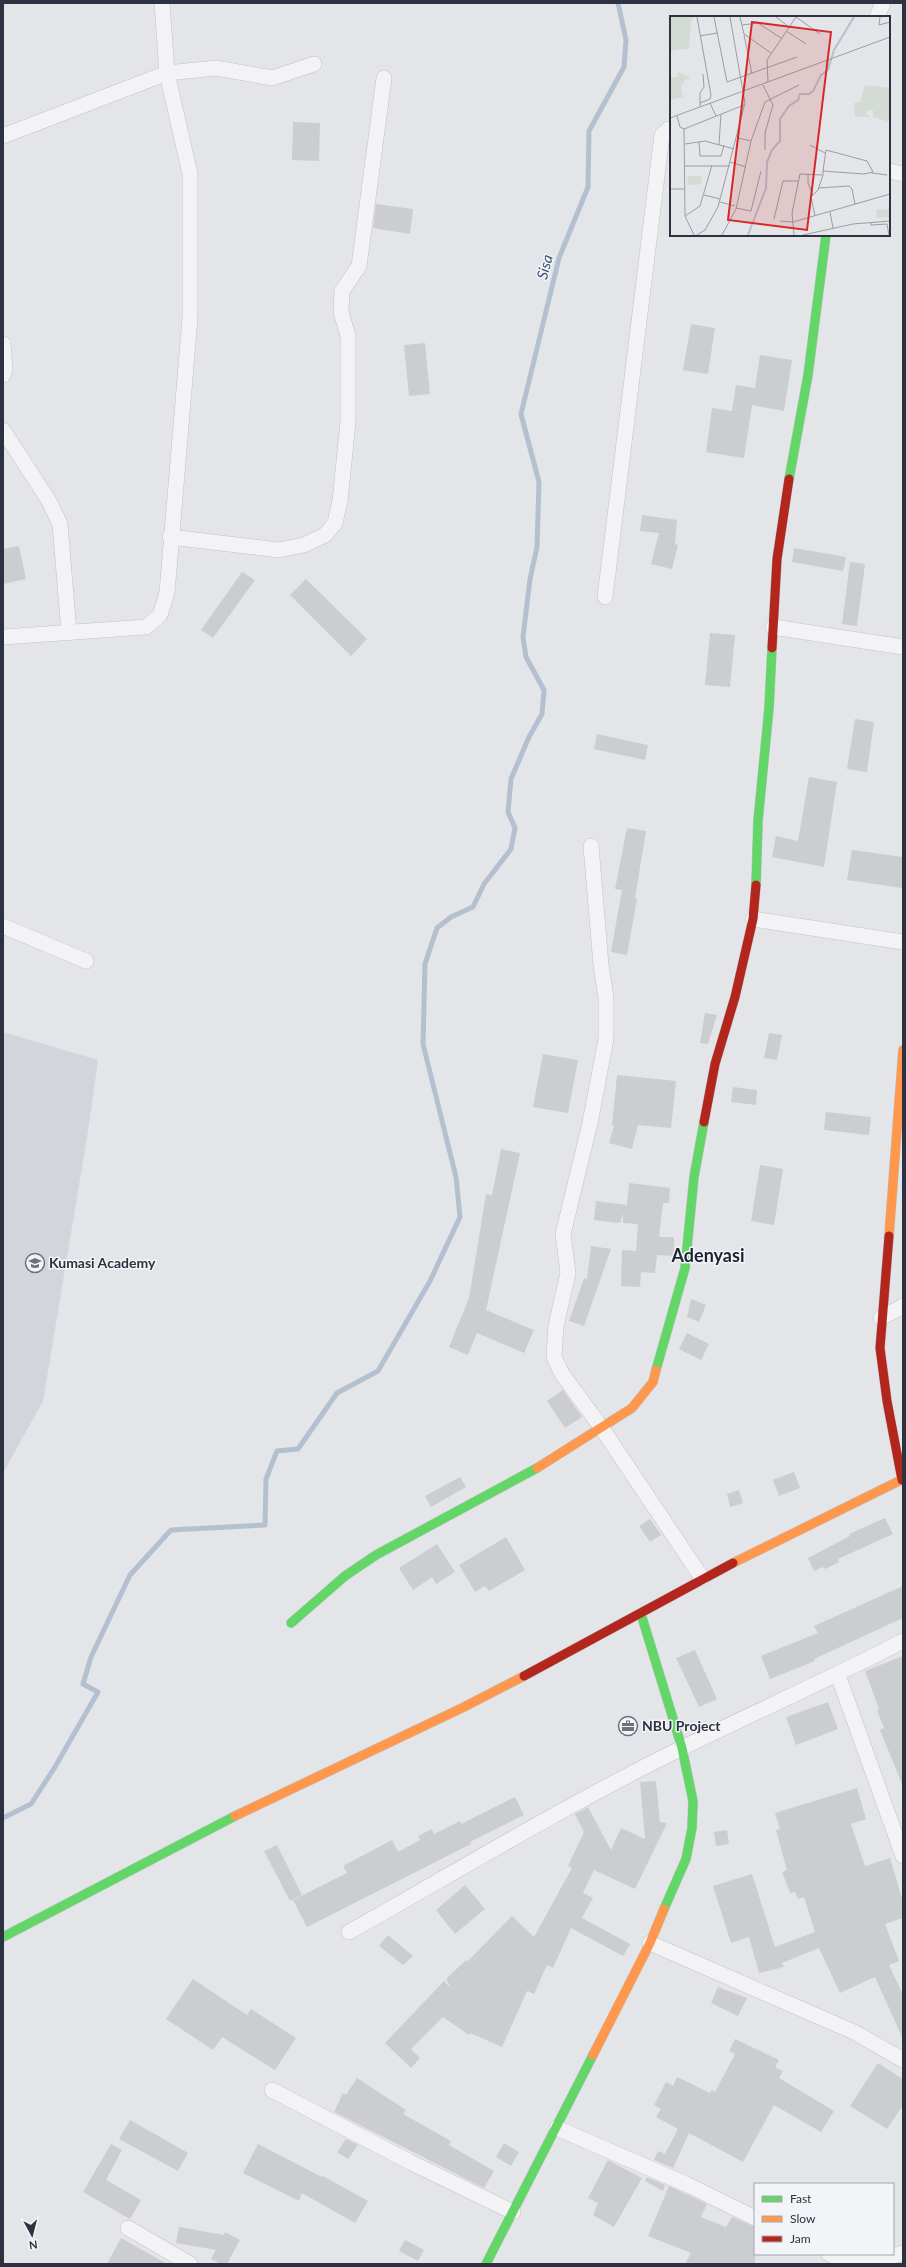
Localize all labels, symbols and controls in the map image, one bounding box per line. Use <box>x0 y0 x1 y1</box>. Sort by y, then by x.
inset map <box>670 16 890 236</box>
water label: Sisa <box>532 252 556 281</box>
district label: Adenyasi <box>671 1244 744 1266</box>
school or university icon: Kumasi Academy <box>24 1252 46 1274</box>
place label: Kumasi Academy <box>49 1254 156 1271</box>
office icon: NBU Project <box>617 1715 639 1737</box>
place label: NBU Project <box>642 1717 721 1734</box>
legend <box>754 2183 894 2255</box>
text: Fast <box>790 2191 812 2206</box>
text: Slow <box>790 2211 816 2226</box>
north arrow <box>12 2215 52 2255</box>
text: Jam <box>790 2231 811 2246</box>
text: N <box>28 2238 38 2252</box>

